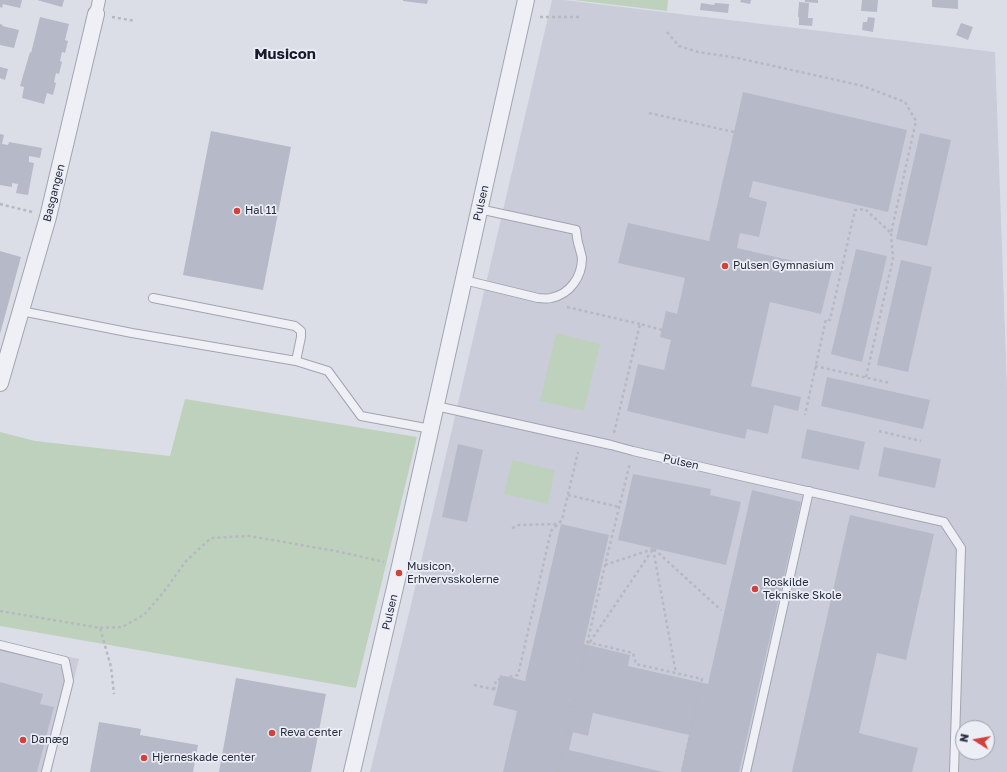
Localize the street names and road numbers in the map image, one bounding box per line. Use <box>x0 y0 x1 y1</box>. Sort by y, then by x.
street label: Basgangen <box>40 163 68 223</box>
street label: Pulsen <box>470 184 492 222</box>
street label: Pulsen <box>662 451 700 473</box>
street label: Pulsen <box>379 593 401 631</box>

